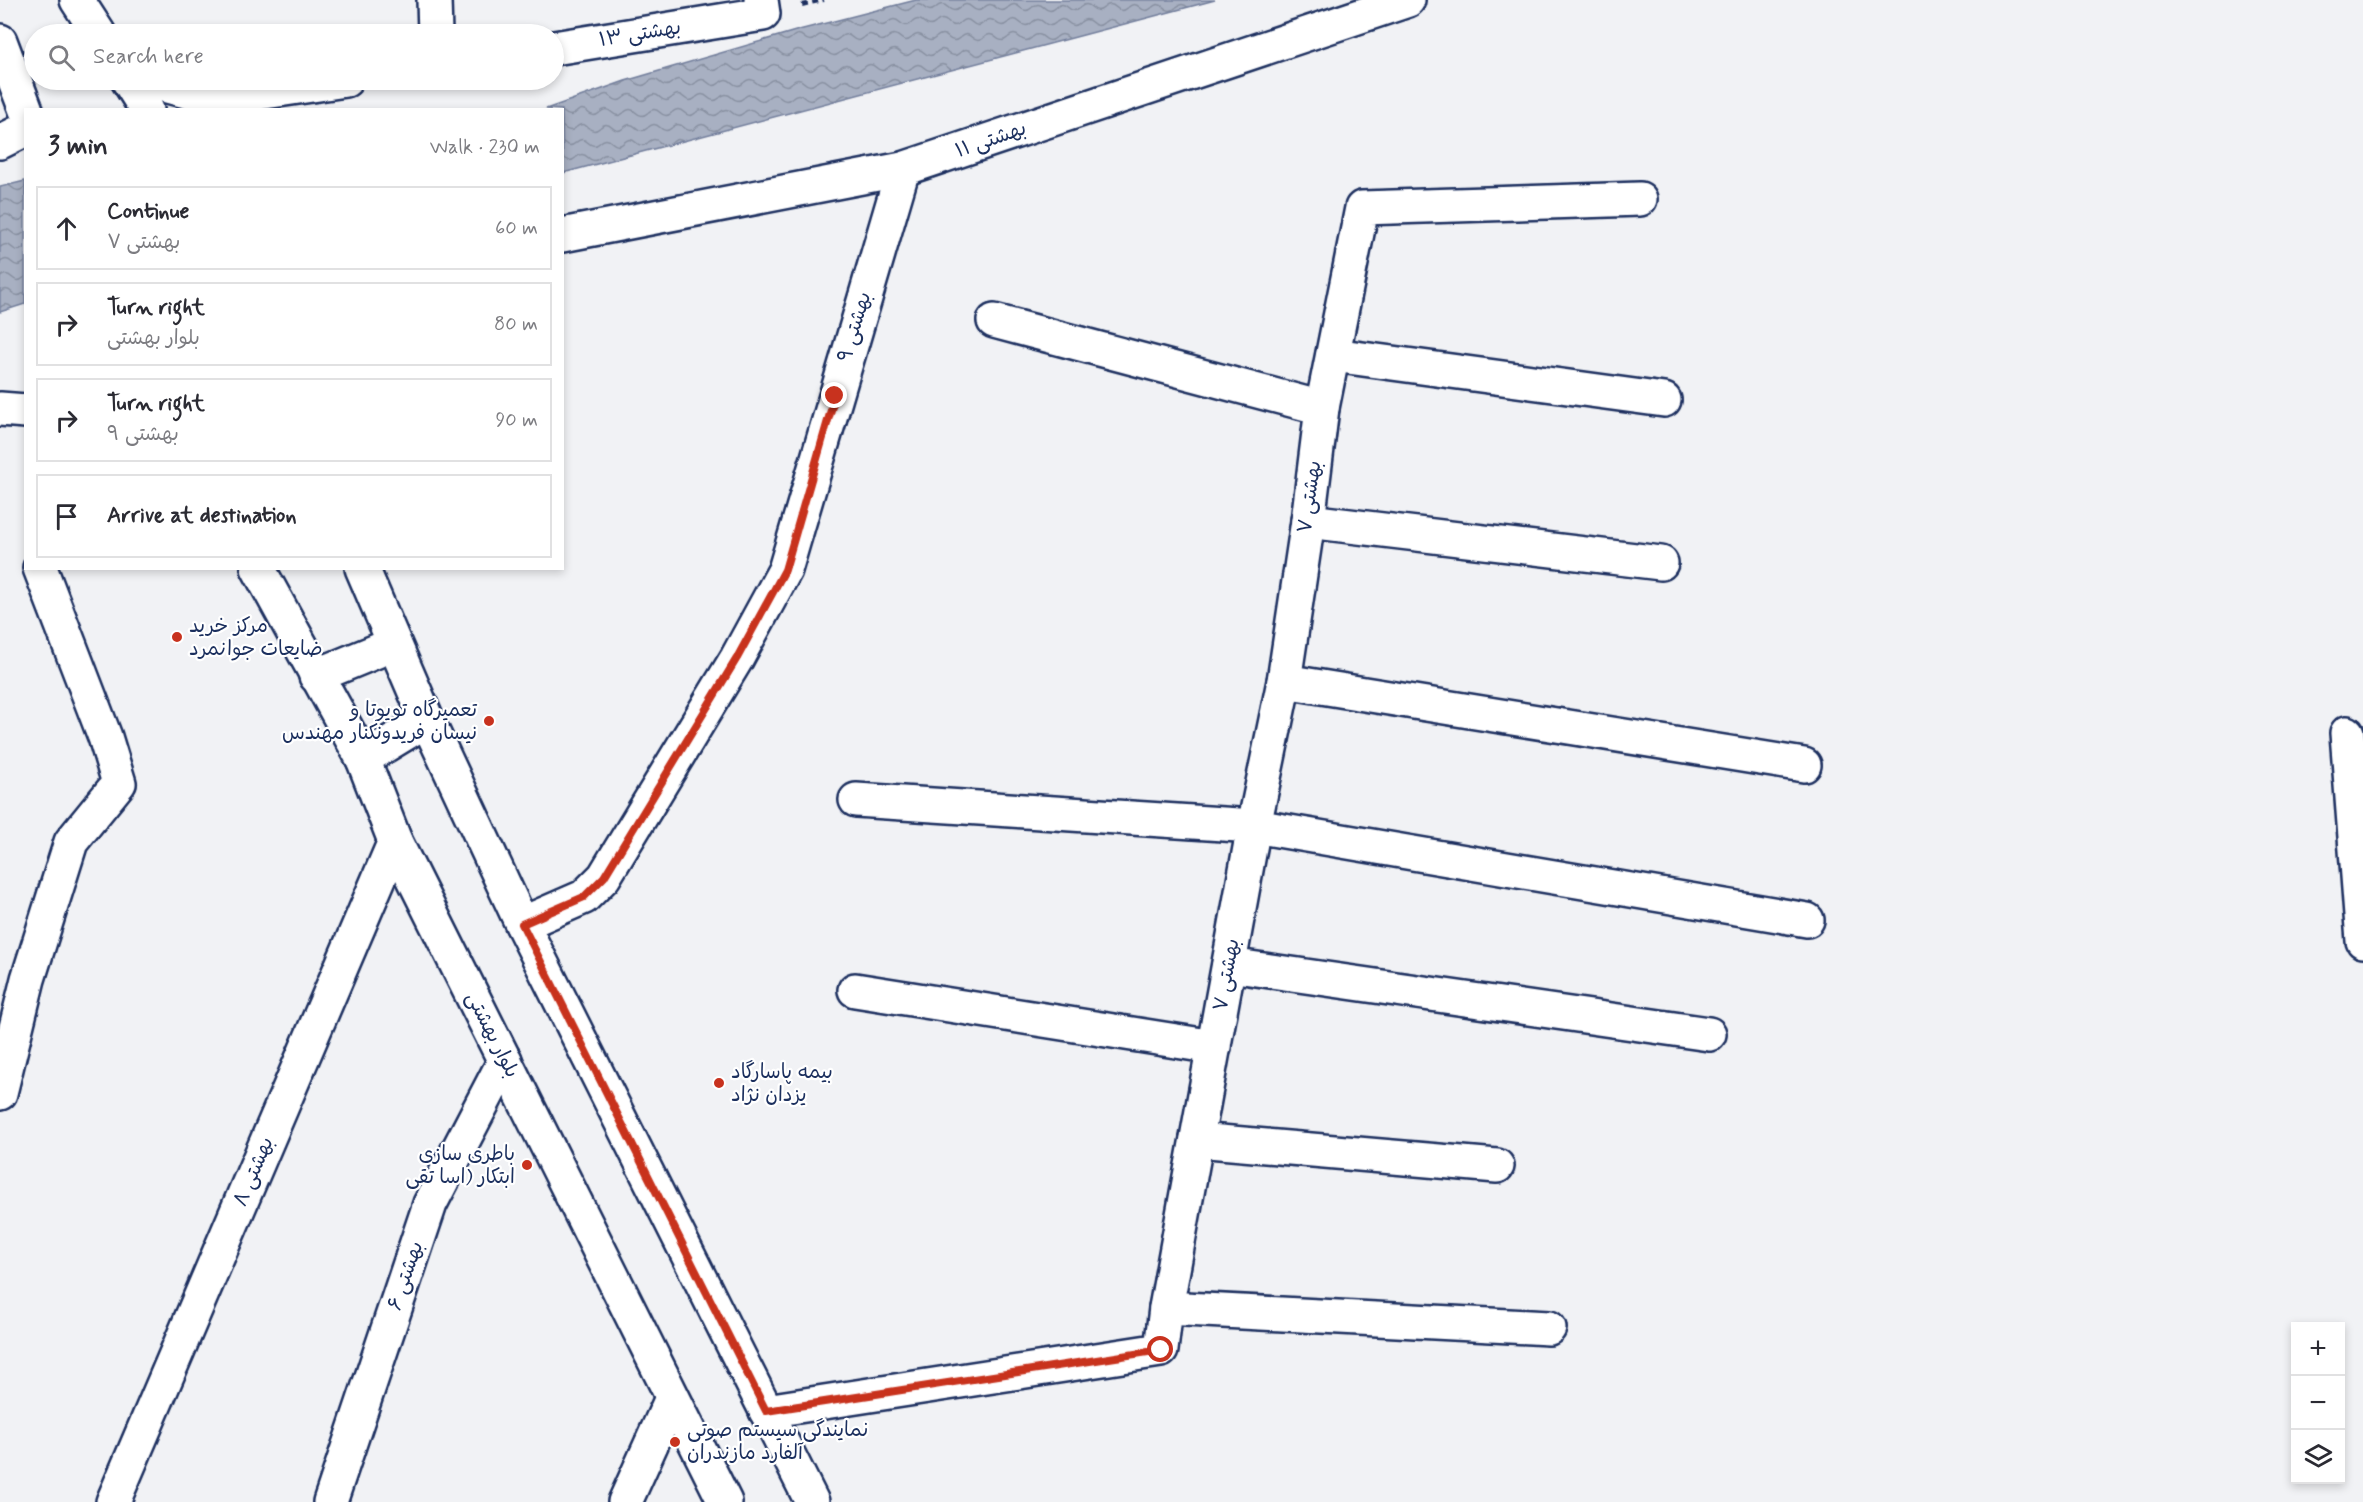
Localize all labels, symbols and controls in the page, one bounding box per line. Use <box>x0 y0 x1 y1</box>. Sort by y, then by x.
street label: بهشتی ۱۳ <box>597 14 683 54</box>
search box <box>24 24 564 90</box>
icon: search <box>45 41 78 74</box>
text: Search here <box>93 43 204 71</box>
street label: بهشتی ۱۱ <box>952 115 1030 165</box>
text: 3 min <box>48 130 108 164</box>
text: Walk · 230 m <box>430 134 540 161</box>
text: Continue <box>107 198 189 226</box>
icon: ahead <box>50 212 83 245</box>
text: 60 m <box>495 215 538 242</box>
text: بهشتی ۷ <box>107 229 180 256</box>
street label: بهشتی ۹ <box>832 289 878 365</box>
text: Turn right <box>107 294 205 322</box>
icon: right <box>50 308 83 341</box>
text: 80 m <box>494 311 538 338</box>
text: بلوار بهشتی <box>107 325 200 352</box>
route end <box>821 382 847 408</box>
text: Turn right <box>107 390 205 418</box>
icon: right <box>50 404 83 437</box>
text: 90 m <box>495 407 538 434</box>
text: بهشتی ۹ <box>107 421 179 448</box>
street label: بهشتی ۷ <box>1292 459 1328 535</box>
icon: arrive <box>50 500 83 533</box>
text: Arrive at destination <box>107 502 297 530</box>
place label: مرکز خرید ضایعات جوانمرد <box>189 613 323 663</box>
marker: مرکز خرید ضایعات جوانمرد <box>170 630 184 644</box>
place label: تعمیرگاه تویوتا و نیسان فریدونکنار مهندس <box>282 697 477 747</box>
marker: تعمیرگاه تویوتا و نیسان فریدونکنار مهندس <box>482 714 496 728</box>
street label: بهشتی ۷ <box>1207 937 1247 1013</box>
street label: بلوار بهشتی <box>459 987 525 1083</box>
place label: بیمه پاسارگاد یزدان نژاد <box>731 1059 833 1109</box>
marker: بیمه پاسارگاد یزدان نژاد <box>712 1076 726 1090</box>
street label: بهشتی ۸ <box>227 1133 281 1211</box>
place label: باطری سازی ابتکار (اسا تقی <box>406 1141 515 1191</box>
marker: باطری سازی ابتکار (اسا تقی <box>520 1158 534 1172</box>
street label: بهشتی ۶ <box>382 1238 430 1314</box>
map controls <box>2291 1322 2345 1484</box>
button: + <box>2291 1322 2345 1376</box>
route start <box>1147 1336 1173 1362</box>
button: − <box>2291 1376 2345 1430</box>
place label: نمایندگی سیستم صوتی آلفارد مازندران <box>687 1417 868 1467</box>
button: layers <box>2291 1430 2345 1484</box>
marker: نمایندگی سیستم صوتی آلفارد مازندران <box>668 1435 682 1449</box>

